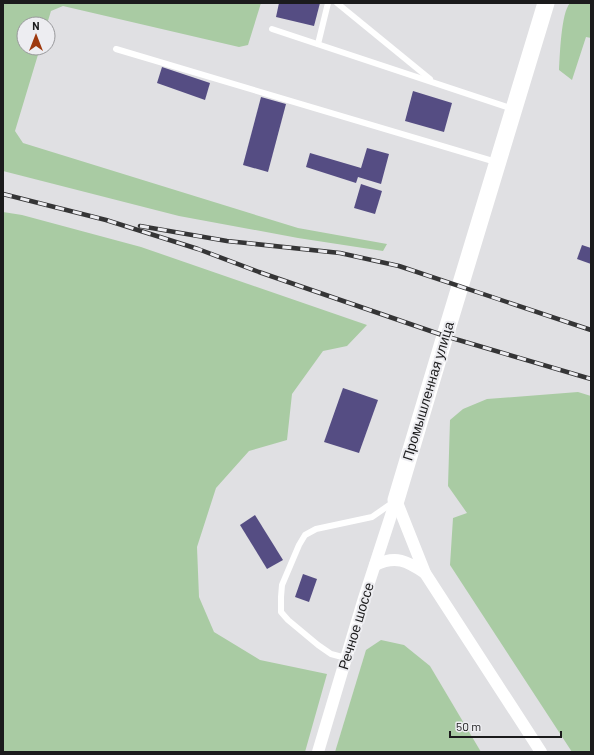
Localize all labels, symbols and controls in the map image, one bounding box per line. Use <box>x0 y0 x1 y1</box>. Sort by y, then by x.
north arrow <box>16 16 56 56</box>
text: N <box>32 19 40 32</box>
street label: Промышленная улица <box>398 319 457 462</box>
street label: Речное шоссе <box>334 580 377 671</box>
scale bar <box>450 713 561 739</box>
text: 50 m <box>456 719 481 733</box>

